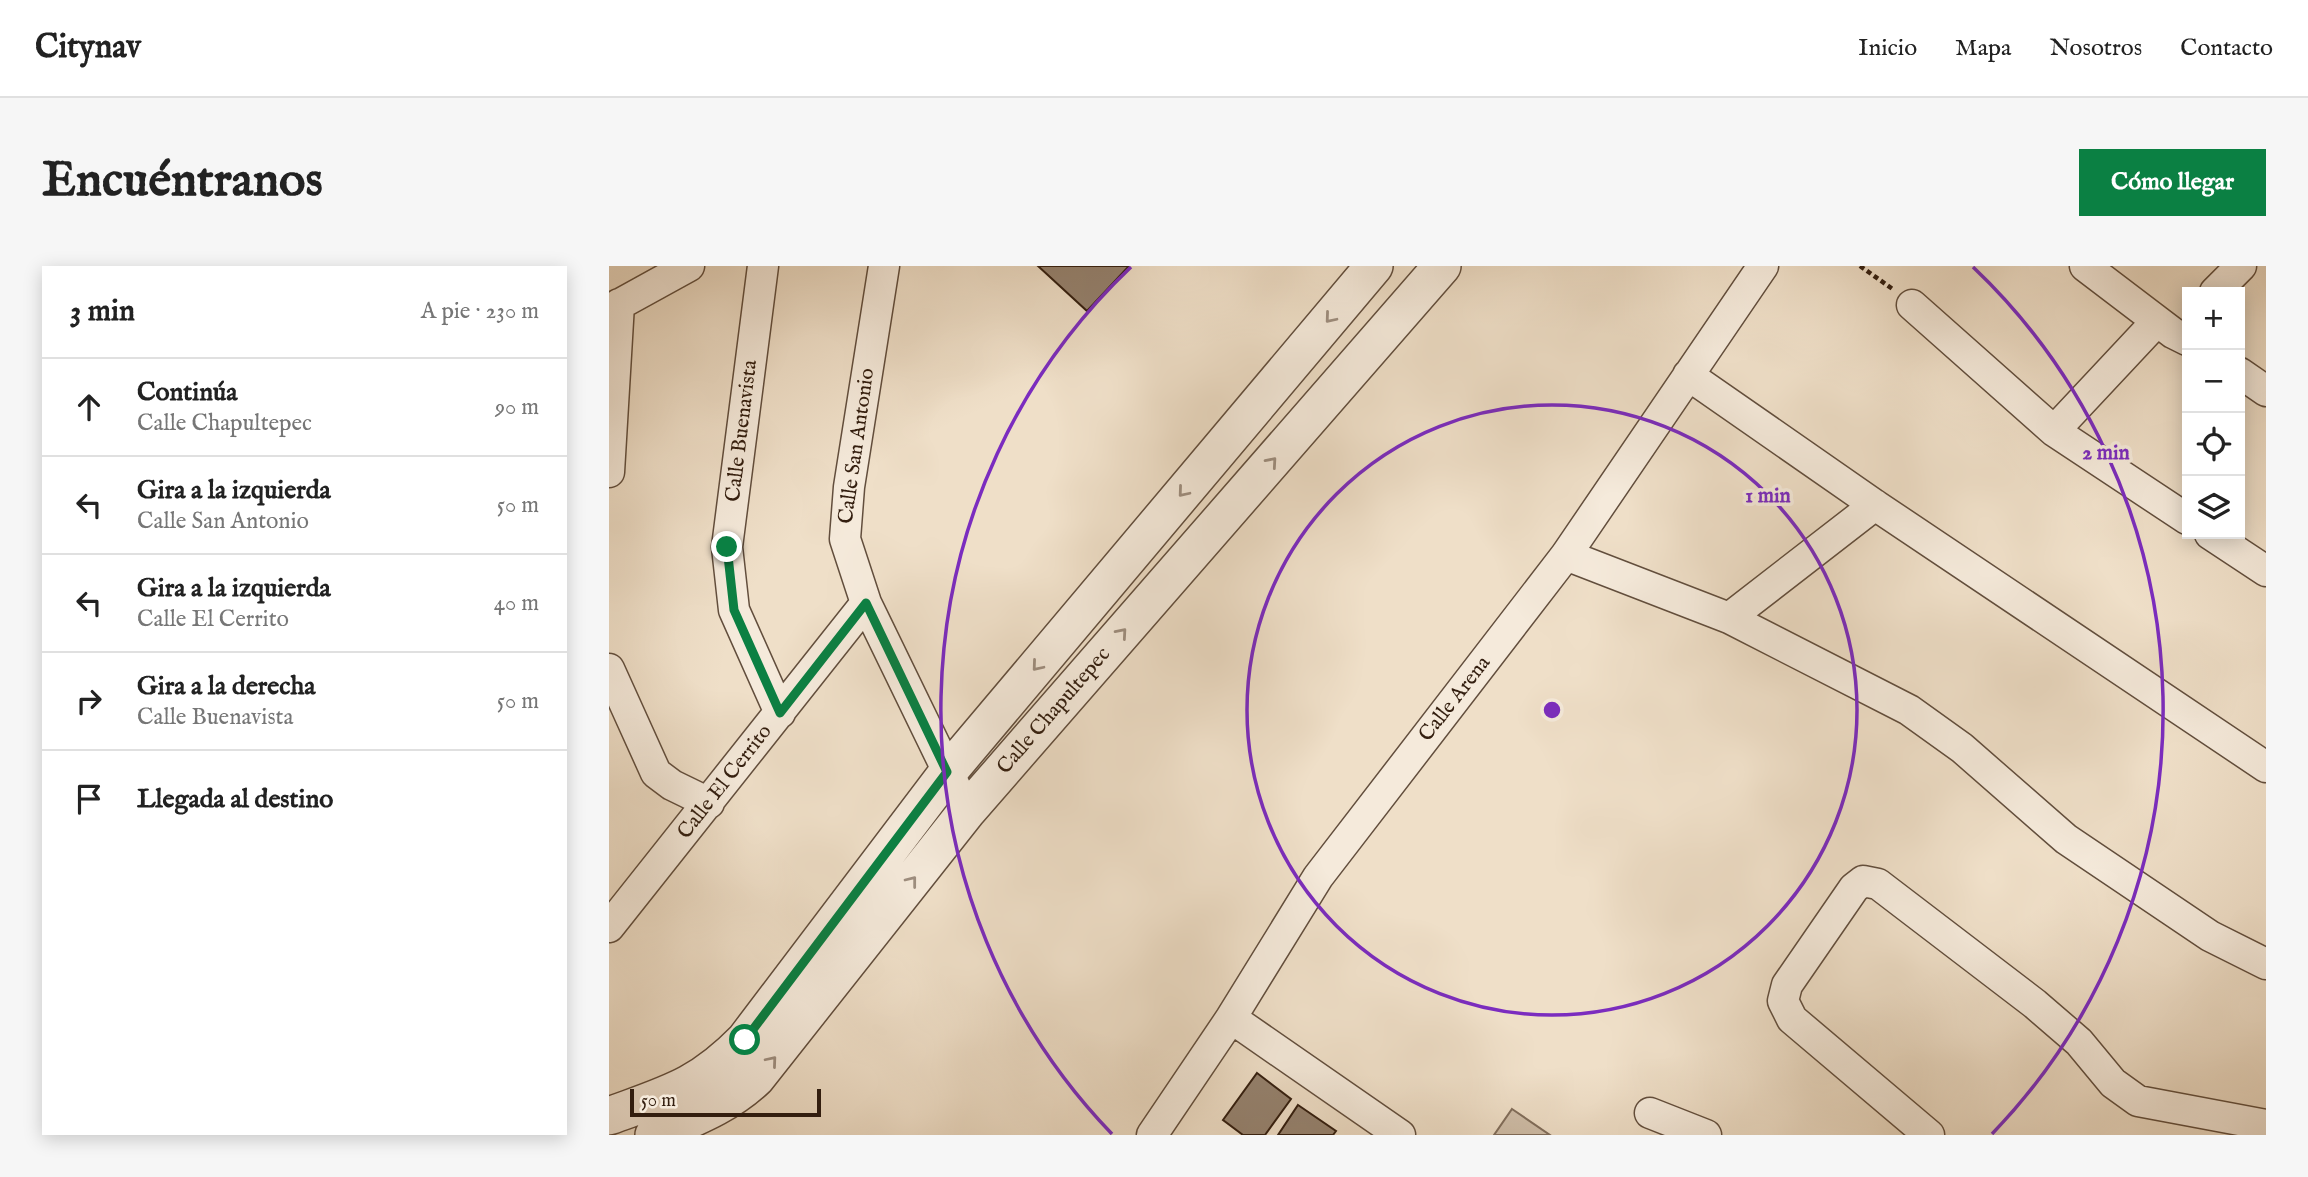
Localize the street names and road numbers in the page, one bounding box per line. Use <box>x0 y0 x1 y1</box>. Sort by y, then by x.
street label: Calle Buenavista <box>720 358 764 503</box>
street label: Calle San Antonio <box>833 366 881 526</box>
street label: Calle Chapultepec <box>991 642 1117 780</box>
street label: Calle Arena <box>1413 650 1497 747</box>
street label: Calle El Cerrito <box>672 719 778 845</box>

